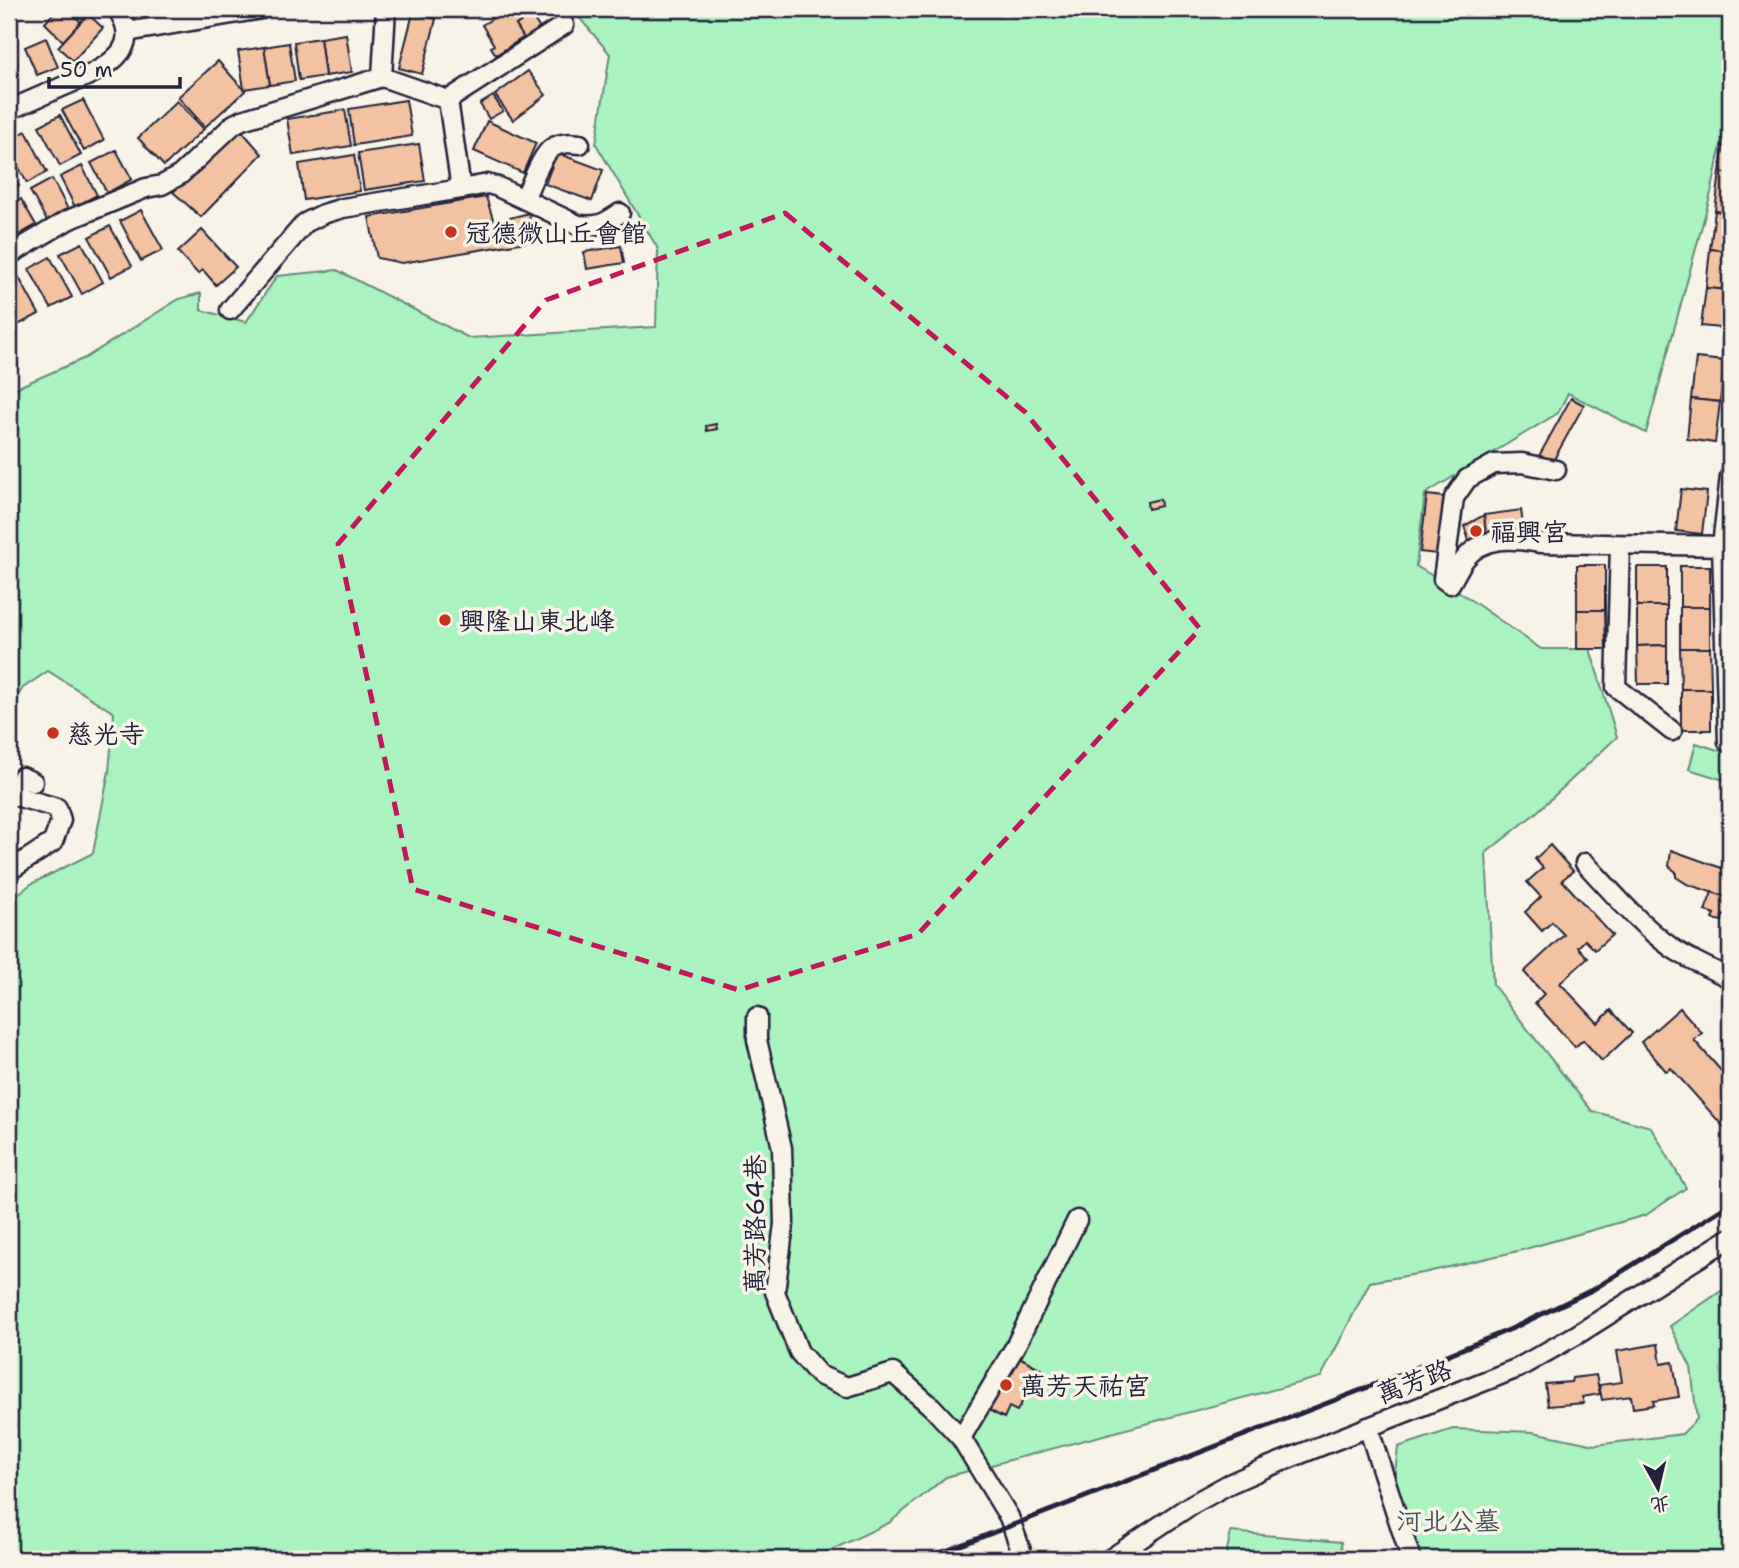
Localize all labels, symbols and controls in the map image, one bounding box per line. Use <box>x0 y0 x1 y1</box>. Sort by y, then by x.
scale bar <box>49 46 180 90</box>
text: 50 m <box>60 56 113 84</box>
place label: 冠德微山丘會館 <box>465 215 647 250</box>
marker: 冠德微山丘會館 <box>443 224 459 240</box>
place label: 福興宮 <box>1490 514 1568 549</box>
marker: 福興宮 <box>1468 523 1484 539</box>
place label: 興隆山東北峰 <box>459 603 615 638</box>
marker: 興隆山東北峰 <box>437 612 453 628</box>
place label: 慈光寺 <box>67 716 145 751</box>
marker: 慈光寺 <box>45 725 61 741</box>
street label: 萬芳路64巷 <box>737 1154 772 1294</box>
street label: 萬芳路 <box>1371 1351 1457 1411</box>
place label: 萬芳天祐宮 <box>1020 1368 1150 1403</box>
marker: 萬芳天祐宮 <box>998 1377 1014 1393</box>
north arrow <box>1624 1452 1694 1522</box>
text: 北 <box>1649 1491 1671 1518</box>
park label: 河北公墓 <box>1396 1503 1500 1538</box>

